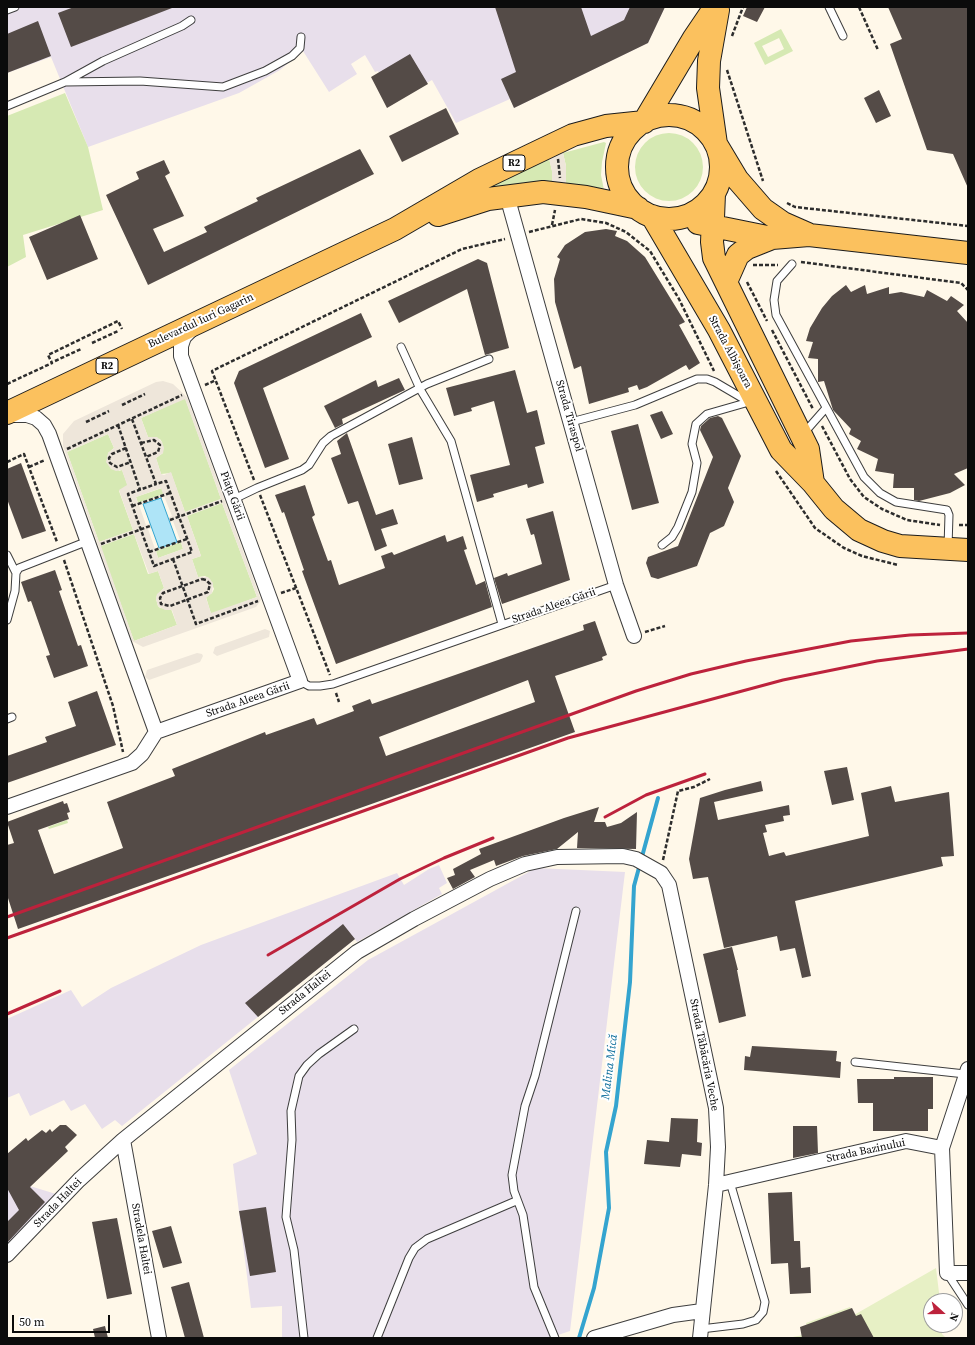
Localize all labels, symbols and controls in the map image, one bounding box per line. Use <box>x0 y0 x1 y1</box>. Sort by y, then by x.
road number: R2 <box>503 155 525 171</box>
street label: Bulevardul Iuri Gagarin <box>146 291 256 351</box>
street label: Strada Albișoara <box>705 313 755 391</box>
road number: R2 <box>96 358 118 374</box>
street label: Strada Tiraspol <box>552 379 586 453</box>
street label: Piața Gării <box>217 470 247 522</box>
street label: Strada Aleea Gării <box>510 585 598 627</box>
street label: Strada Aleea Gării <box>204 679 292 721</box>
street label: Strada Haltei <box>276 968 334 1018</box>
street label: Strada Tăbăcăria Veche <box>687 998 721 1112</box>
water label: Malina Mică <box>599 1033 621 1101</box>
street label: Strada Bazinului <box>825 1136 907 1166</box>
street label: Strada Haltei <box>31 1176 85 1230</box>
street label: Stradela Haltei <box>128 1202 154 1276</box>
north arrow <box>923 1293 963 1333</box>
scale bar <box>14 1307 112 1333</box>
text: N <box>945 1311 962 1324</box>
text: 50 m <box>19 1314 45 1330</box>

